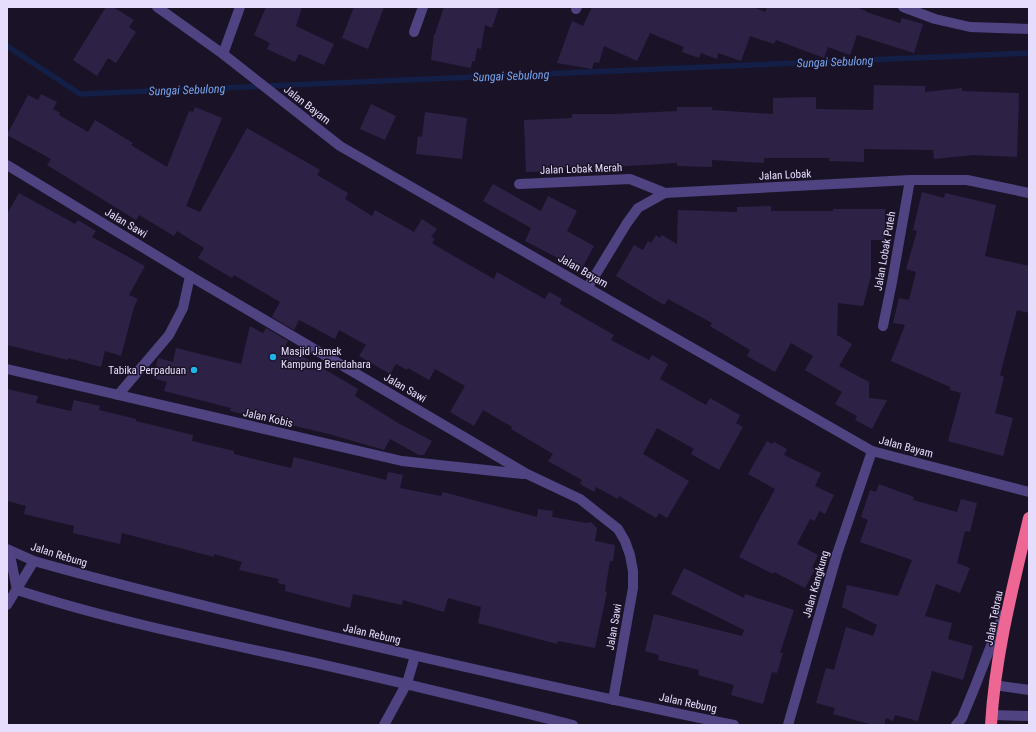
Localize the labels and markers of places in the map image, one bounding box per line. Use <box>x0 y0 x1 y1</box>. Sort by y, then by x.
place label: Masjid Jamek Kampung Bendahara <box>281 345 371 371</box>
marker: Masjid Jamek Kampung Bendahara <box>268 352 278 362</box>
place label: Tabika Perpaduan <box>108 364 186 377</box>
marker: Tabika Perpaduan <box>189 365 199 375</box>

